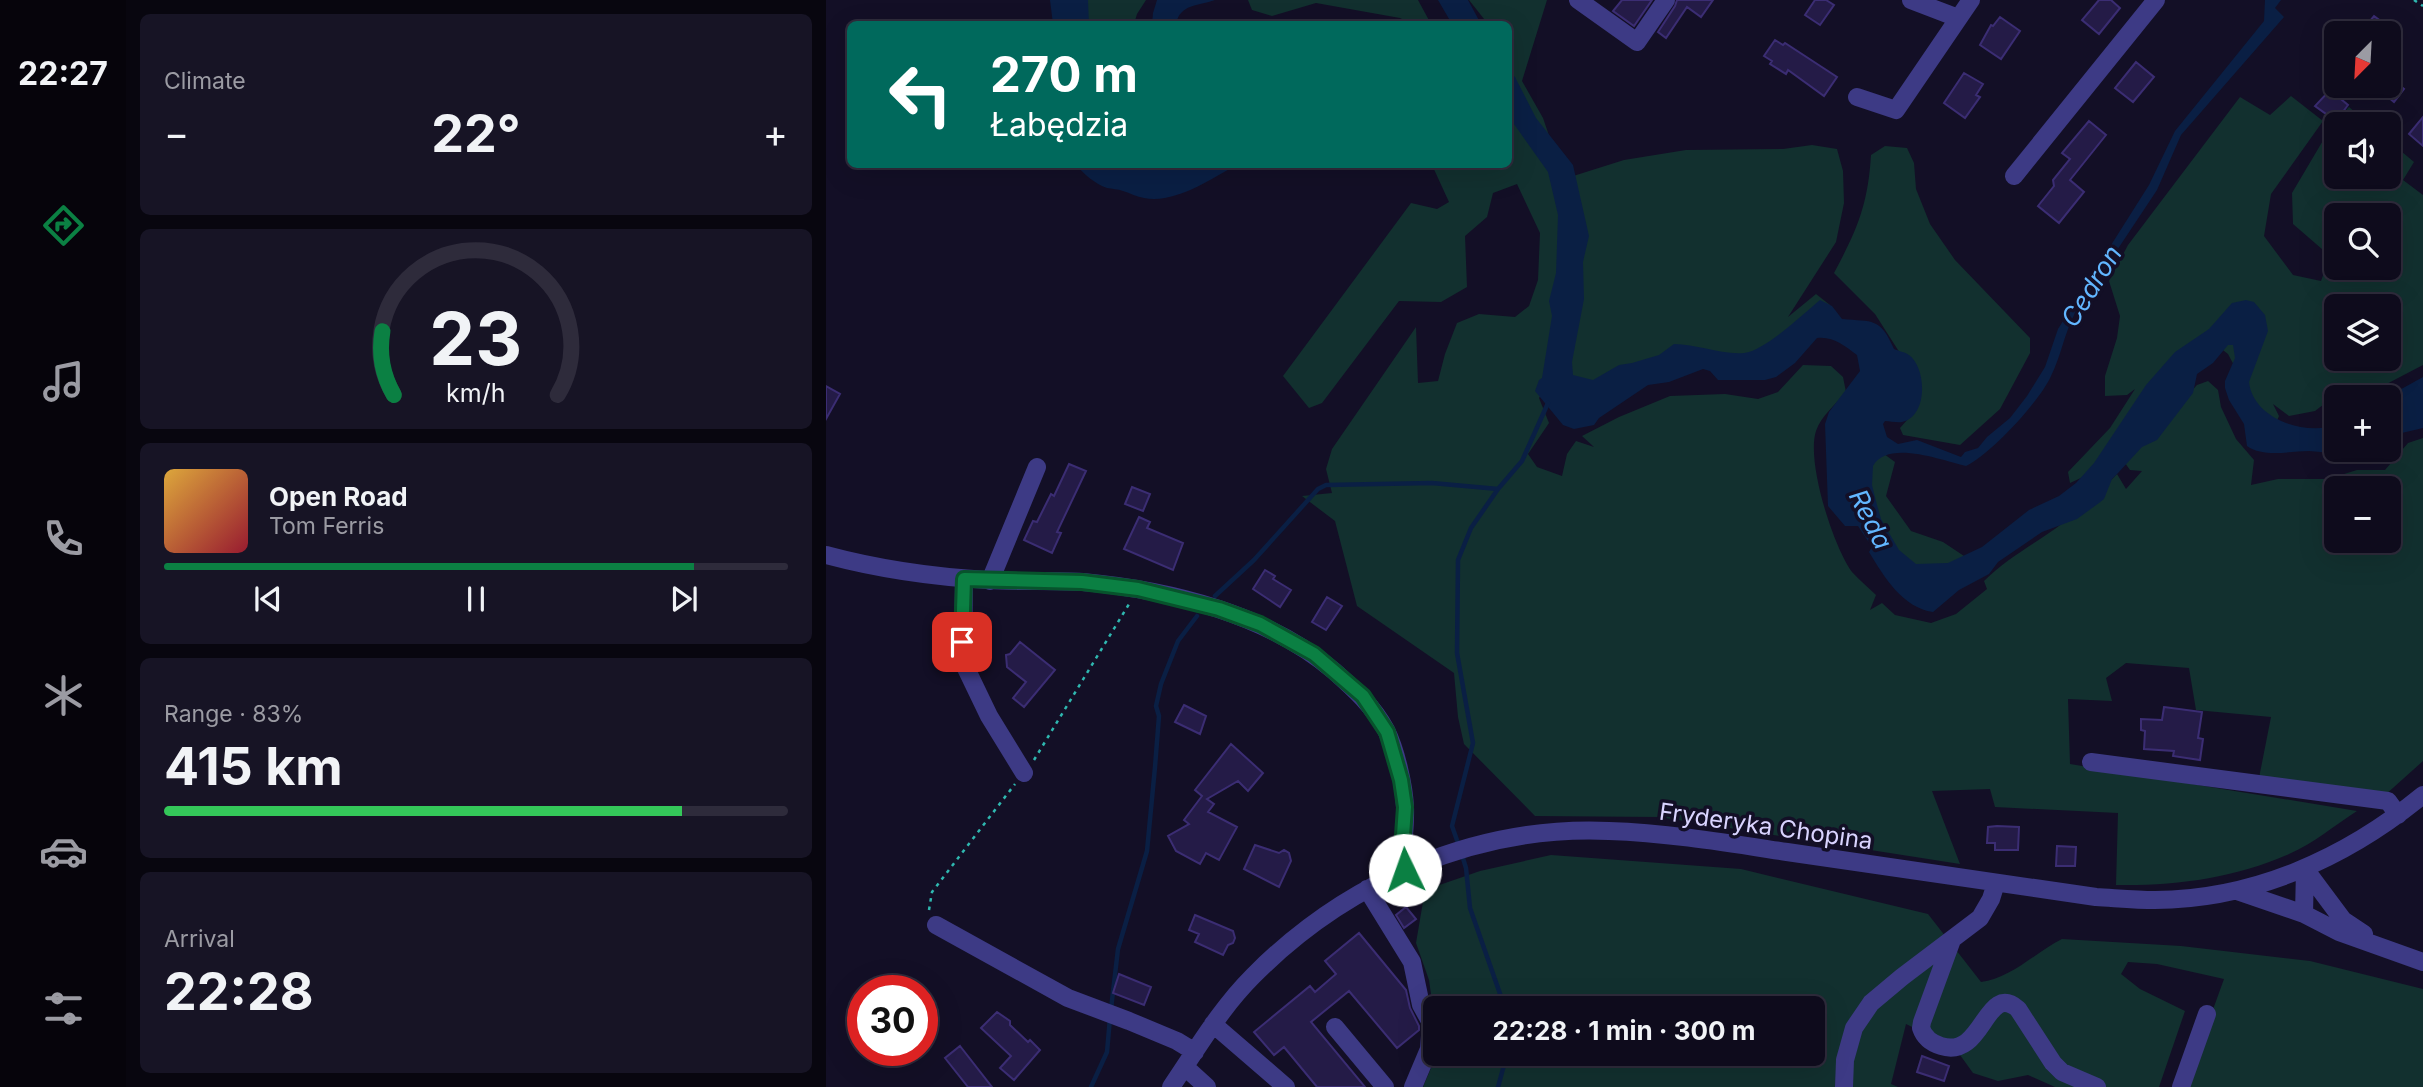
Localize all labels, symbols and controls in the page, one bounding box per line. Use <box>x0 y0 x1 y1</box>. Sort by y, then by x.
north arrow <box>2324 21 2401 98</box>
map controls <box>2324 21 2401 553</box>
text: 270 m <box>990 45 1138 104</box>
icon: left <box>875 49 966 140</box>
text: 22:27 <box>18 54 108 93</box>
text: Climate <box>164 67 246 95</box>
text: 22° <box>431 102 521 165</box>
text: Łabędzia <box>990 105 1128 144</box>
text: − <box>164 110 189 156</box>
text: + <box>763 110 788 156</box>
button: sound <box>2324 112 2401 189</box>
icon: directions <box>39 201 88 250</box>
button: search <box>2324 203 2401 280</box>
water label: Cedron <box>2054 240 2128 332</box>
text: 23 <box>430 294 522 383</box>
button: layers <box>2324 294 2401 371</box>
icon: music <box>39 357 88 406</box>
text: km/h <box>446 378 506 408</box>
button: + <box>2324 385 2401 462</box>
button: − <box>2324 476 2401 553</box>
text: Open Road <box>269 481 408 512</box>
water label: Reda <box>1843 484 1899 554</box>
text: Tom Ferris <box>269 512 384 540</box>
icon: phone <box>39 514 88 563</box>
icon: previous <box>249 580 287 618</box>
icon: pause <box>457 580 495 618</box>
icon: next <box>665 580 703 618</box>
pin <box>932 612 992 672</box>
icon: arrive <box>943 623 981 661</box>
icon: climate <box>39 671 88 720</box>
text: Range · 83% <box>164 700 303 728</box>
text: 415 km <box>164 735 343 798</box>
street label: Fryderyka Chopina <box>1657 797 1875 855</box>
icon: car <box>39 827 88 876</box>
position arrow <box>1368 833 1442 907</box>
text: Arrival <box>164 925 235 953</box>
text: 22:28 <box>164 960 313 1023</box>
speed limit sign: 30 <box>847 975 938 1066</box>
icon: filters <box>39 984 88 1033</box>
text: 22:28 · 1 min · 300 m <box>1493 1015 1755 1046</box>

